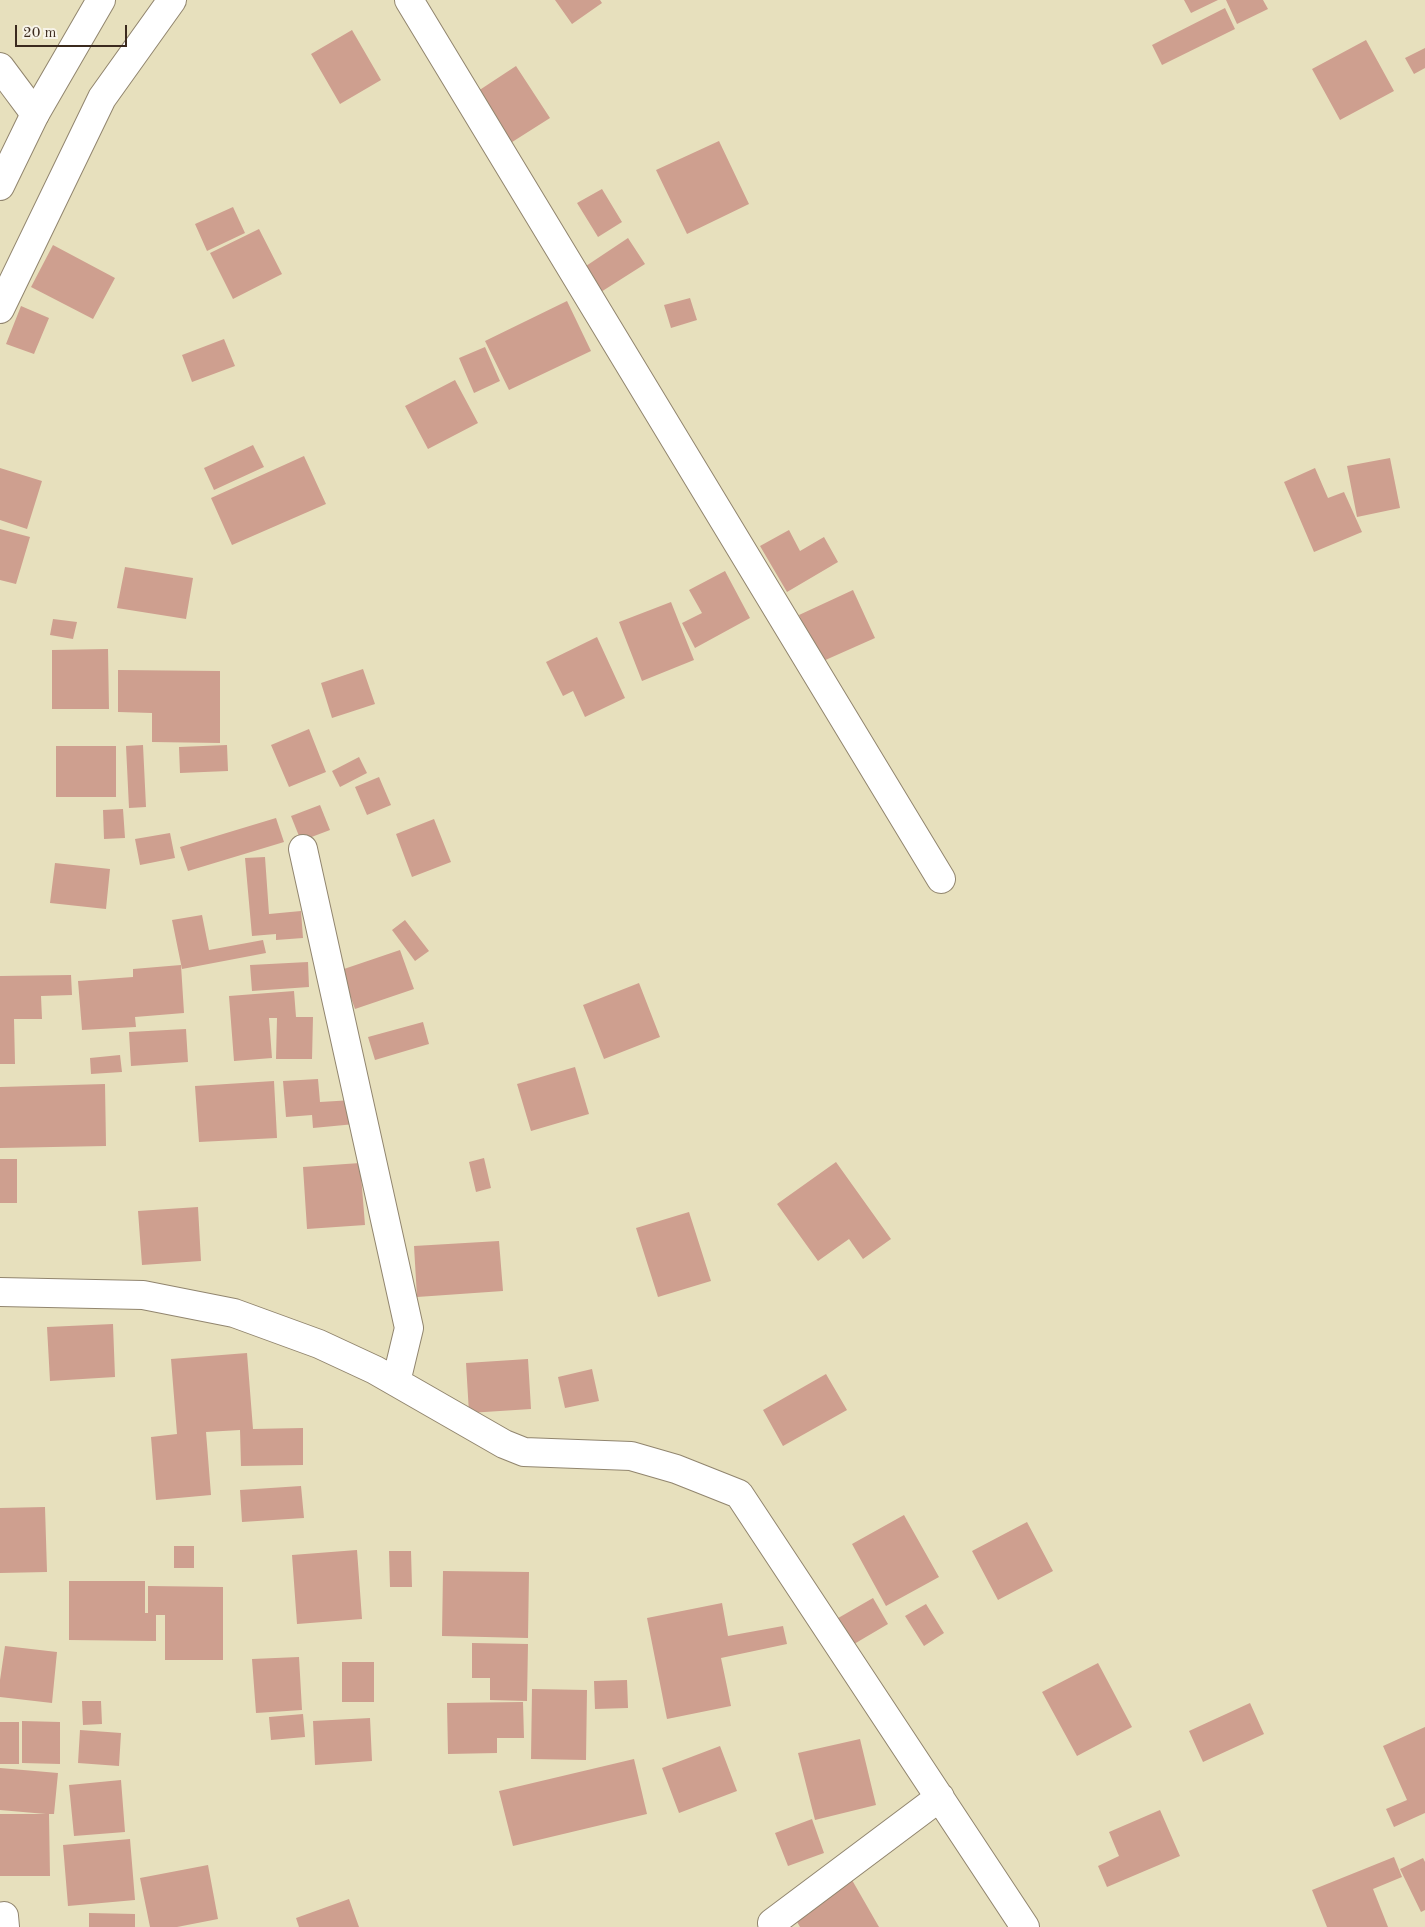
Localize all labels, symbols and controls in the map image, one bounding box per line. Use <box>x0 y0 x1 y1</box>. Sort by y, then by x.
scale bar <box>18 15 130 47</box>
text: 20 m <box>23 26 57 41</box>

